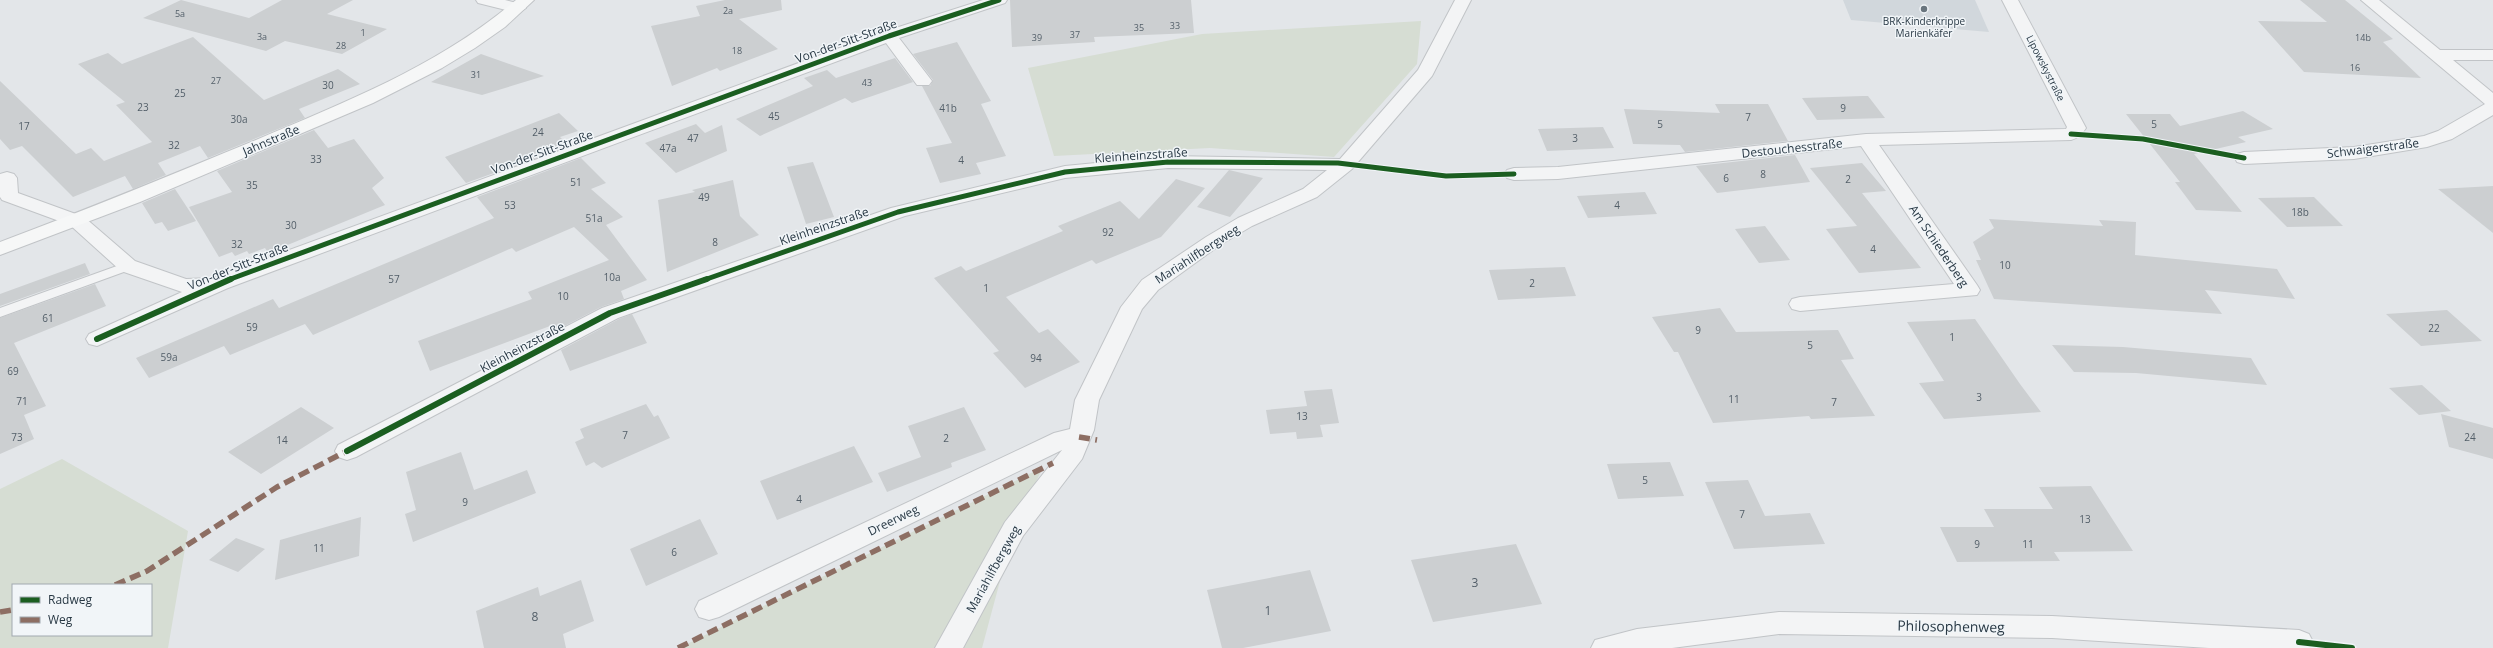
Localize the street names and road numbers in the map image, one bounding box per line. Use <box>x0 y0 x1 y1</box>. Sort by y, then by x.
street label: Von-der-Sitt-Straße <box>793 15 899 67</box>
street label: Lipowskystraße <box>2023 33 2069 104</box>
street label: Jahnstraße <box>239 120 302 160</box>
street label: Von-der-Sitt-Straße <box>489 126 595 178</box>
street label: Destouchesstraße <box>1741 134 1844 162</box>
street label: Schwaigerstraße <box>2326 134 2420 162</box>
street label: Kleinheinzstraße <box>1094 143 1188 167</box>
street label: Am Schiederberg <box>1905 202 1973 291</box>
street label: Kleinheinzstraße <box>777 203 871 249</box>
street label: Mariahilfbergweg <box>1151 220 1243 288</box>
street label: Von-der-Sitt-Straße <box>185 238 291 294</box>
street label: Kleinheinzstraße <box>477 317 567 376</box>
street label: Dreerweg <box>865 500 922 540</box>
street label: Mariahilfbergweg <box>962 522 1024 616</box>
street label: Philosophenweg <box>1897 616 2005 636</box>

